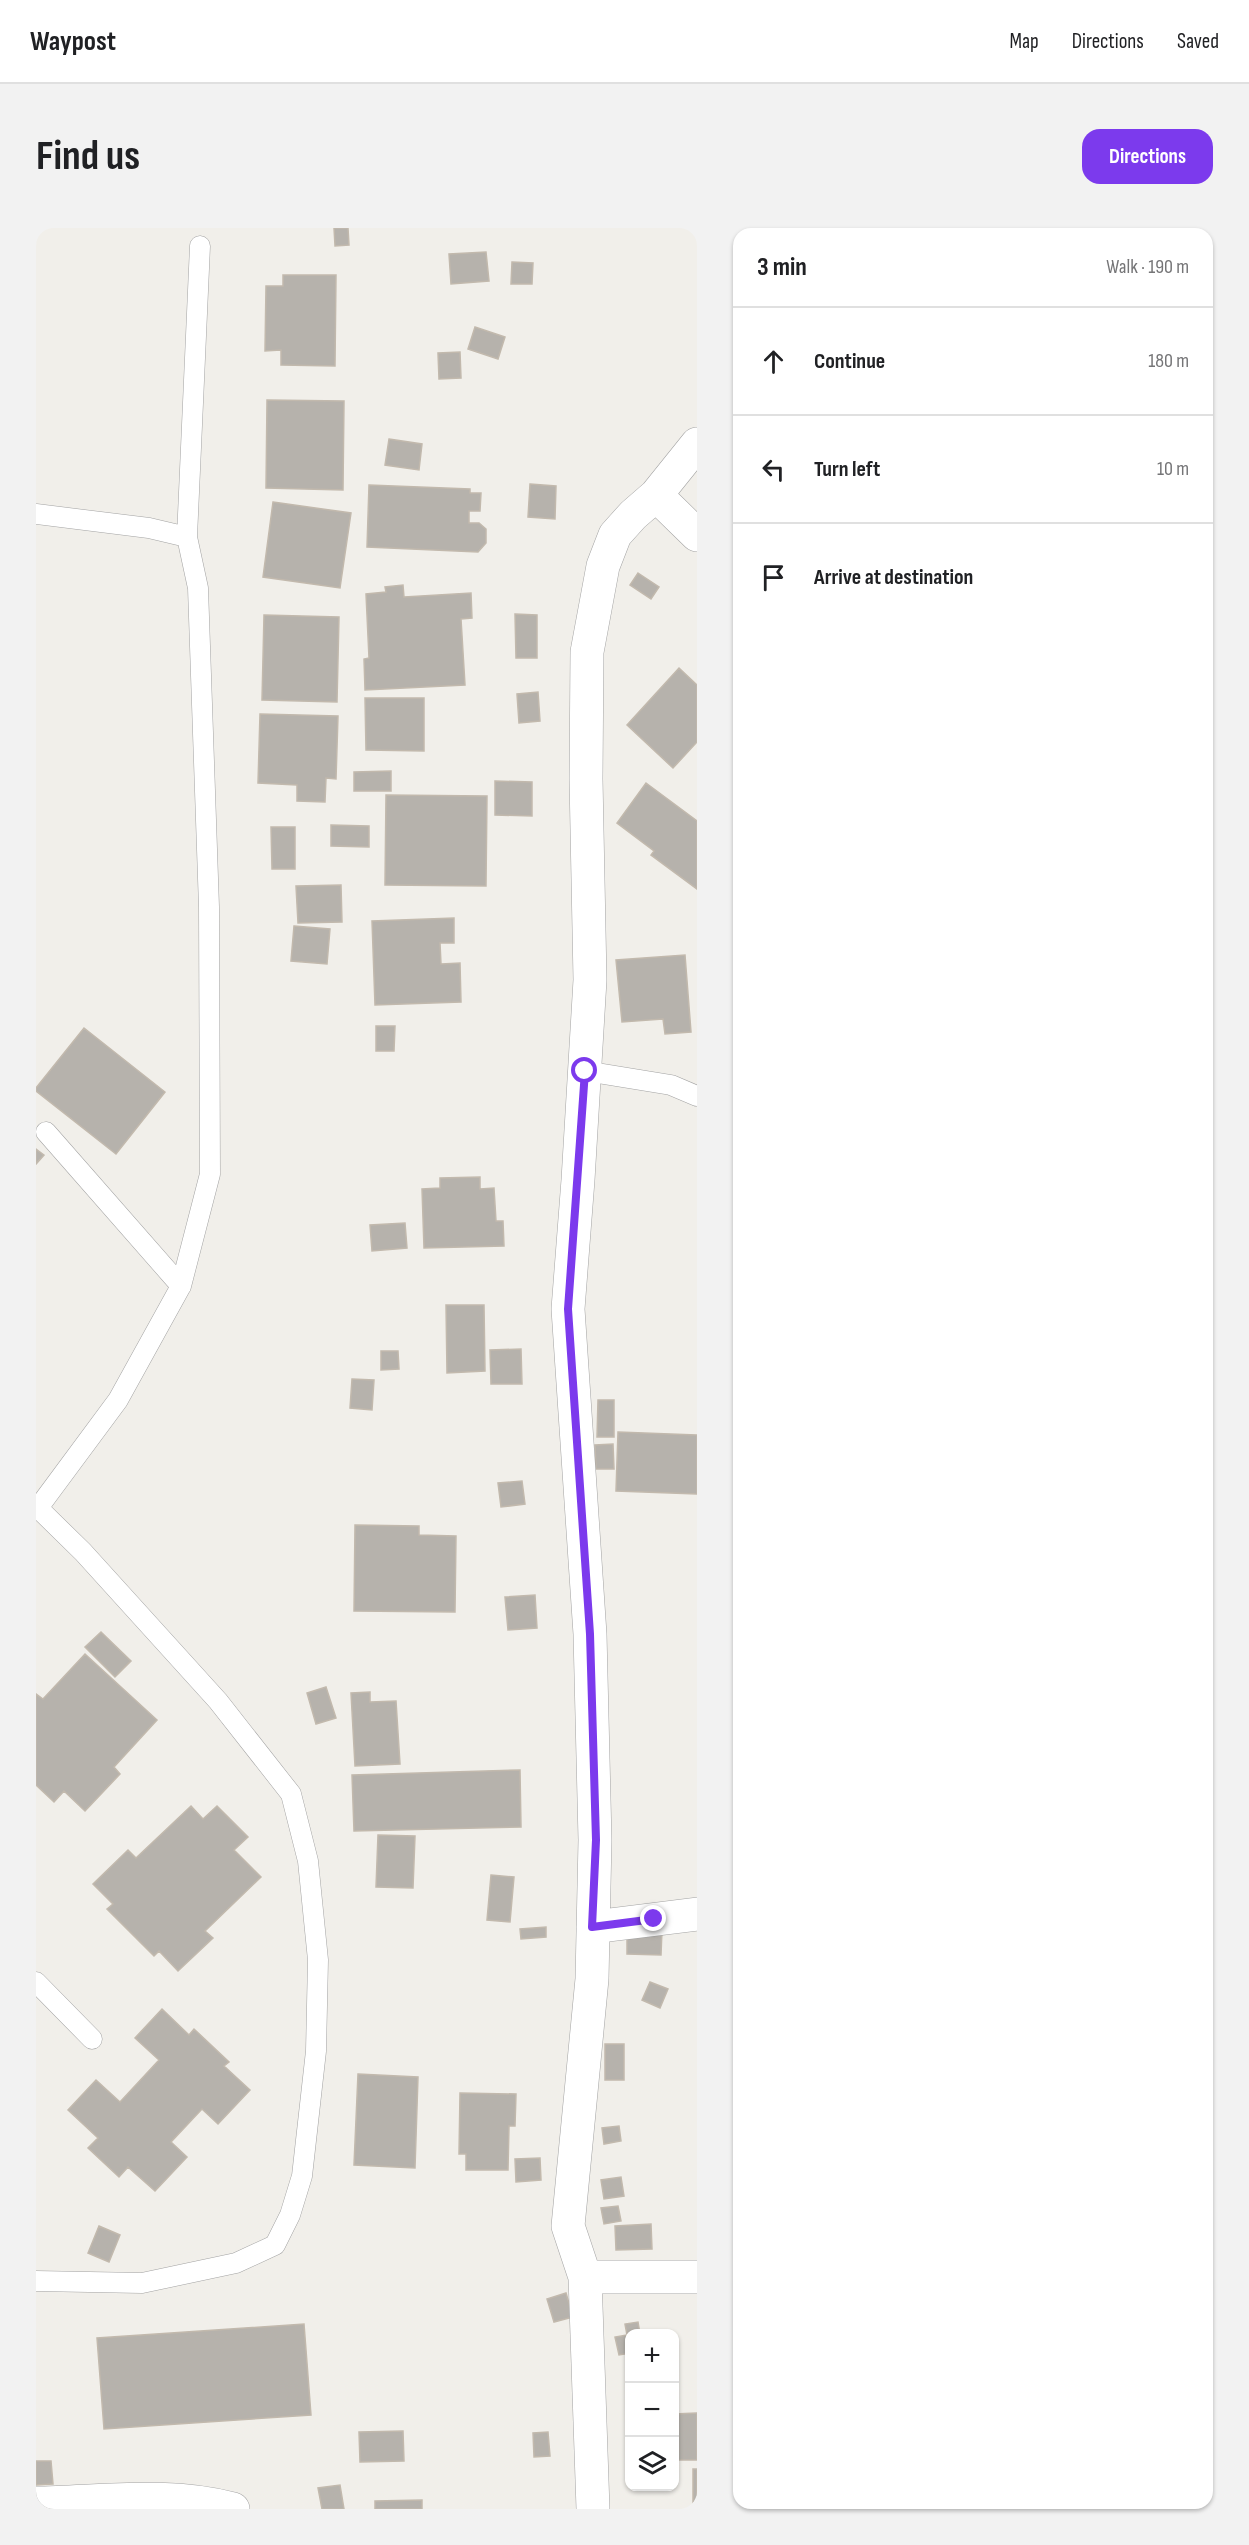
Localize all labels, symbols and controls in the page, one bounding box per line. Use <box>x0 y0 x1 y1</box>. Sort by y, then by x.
text: Waypost <box>30 25 116 58</box>
text: Map <box>1009 29 1039 54</box>
text: Directions <box>1072 29 1144 54</box>
text: Saved <box>1177 29 1219 54</box>
button: Directions <box>1082 129 1213 184</box>
text: Find us <box>36 131 140 182</box>
text: 3 min <box>757 252 807 283</box>
text: Walk · 190 m <box>1106 255 1189 279</box>
icon: ahead <box>757 345 790 378</box>
text: Continue <box>814 348 885 375</box>
text: 180 m <box>1148 349 1189 373</box>
icon: left <box>757 453 790 486</box>
text: Turn left <box>814 456 880 483</box>
text: 10 m <box>1157 457 1189 481</box>
icon: arrive <box>757 561 790 594</box>
text: Arrive at destination <box>814 564 973 591</box>
route start <box>571 1057 597 1083</box>
route end <box>640 1905 666 1931</box>
map controls <box>625 2329 679 2491</box>
button: + <box>625 2329 679 2383</box>
button: − <box>625 2383 679 2437</box>
button: layers <box>625 2437 679 2491</box>

